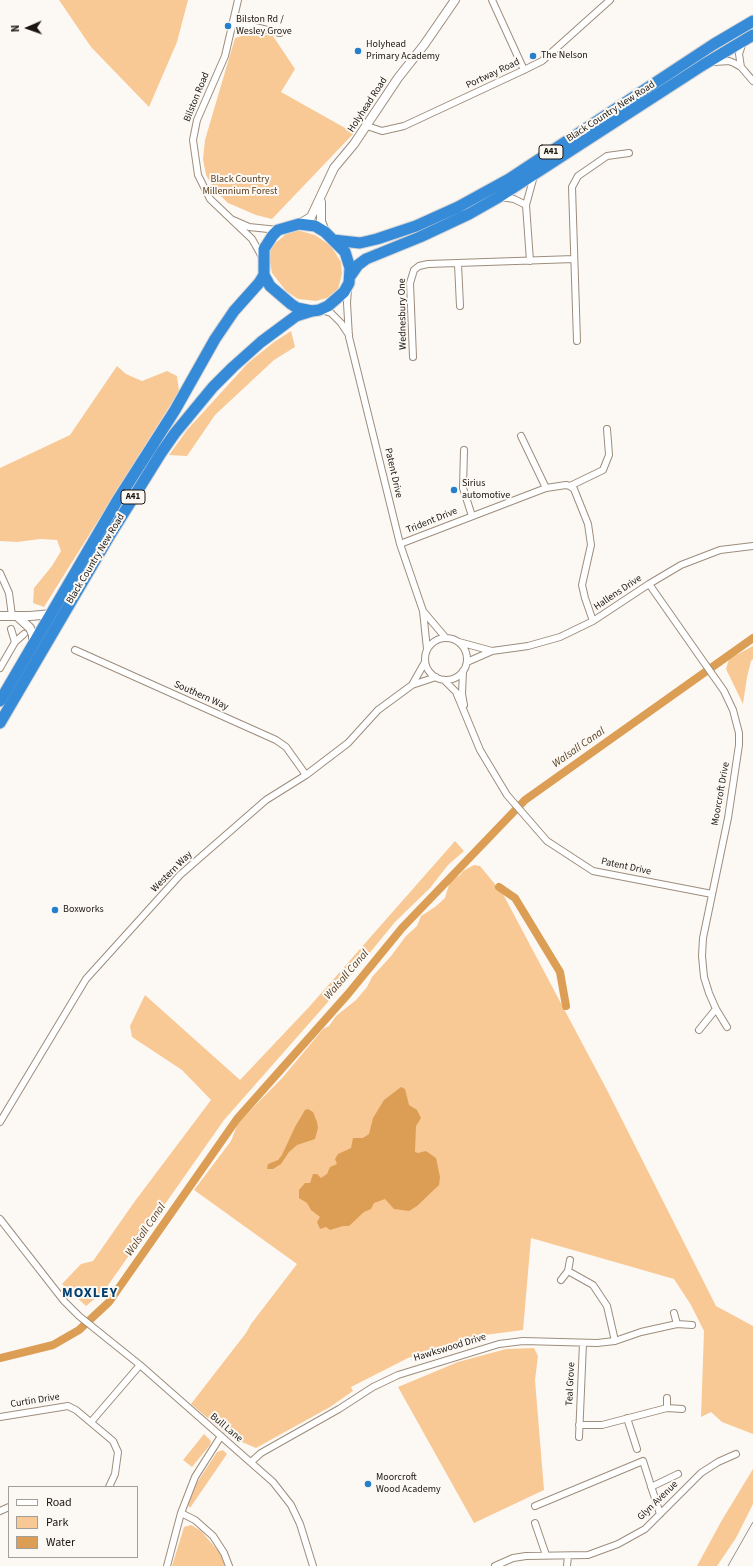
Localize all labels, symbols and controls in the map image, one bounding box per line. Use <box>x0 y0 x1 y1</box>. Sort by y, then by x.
north arrow <box>8 8 48 48</box>
place label: Bilston Rd / Wesley Grove <box>236 14 292 38</box>
marker: Bilston Rd / Wesley Grove <box>223 21 233 31</box>
text: N <box>8 25 23 32</box>
place label: Holyhead Primary Academy <box>366 39 440 62</box>
marker: Holyhead Primary Academy <box>353 46 363 56</box>
place label: The Nelson <box>541 50 588 62</box>
marker: The Nelson <box>528 51 538 61</box>
street label: Portway Road <box>464 56 522 92</box>
street label: Bilston Road <box>182 70 212 124</box>
street label: Holyhead Road <box>346 75 390 135</box>
street label: Black Country New Road <box>565 79 657 145</box>
road number: A41 <box>539 145 563 159</box>
park label: Black Country Millennium Forest <box>203 174 277 198</box>
street label: Wednesbury One <box>396 278 410 350</box>
street label: Patent Drive <box>381 447 405 499</box>
place label: Sirius automotive <box>462 478 510 502</box>
marker: Sirius automotive <box>449 485 459 495</box>
road number: A41 <box>121 490 145 504</box>
street label: Trident Drive <box>405 505 459 537</box>
street label: Black Country New Road <box>64 512 128 606</box>
street label: Hallens Drive <box>592 573 644 613</box>
street label: Southern Way <box>172 679 230 713</box>
water label: Walsall Canal <box>550 725 608 771</box>
street label: Moorcroft Drive <box>709 761 733 827</box>
street label: Western Way <box>149 849 195 895</box>
street label: Patent Drive <box>600 856 652 878</box>
place label: Boxworks <box>63 904 104 916</box>
marker: Boxworks <box>50 905 60 915</box>
water label: Walsall Canal <box>322 948 372 1002</box>
water label: Walsall Canal <box>123 1201 169 1259</box>
district label: MOXLEY <box>62 1286 118 1302</box>
street label: Hawkswood Drive <box>412 1331 488 1365</box>
street label: Teal Grove <box>564 1362 578 1406</box>
street label: Curtin Drive <box>10 1391 60 1411</box>
street label: Bull Lane <box>207 1411 245 1445</box>
place label: Moorcroft Wood Academy <box>376 1472 441 1496</box>
marker: Moorcroft Wood Academy <box>363 1479 373 1489</box>
street label: Glyn Avenue <box>635 1479 681 1523</box>
legend <box>8 1486 138 1558</box>
text: Road <box>46 1494 72 1511</box>
text: Park <box>46 1514 68 1531</box>
text: Water <box>46 1534 75 1551</box>

